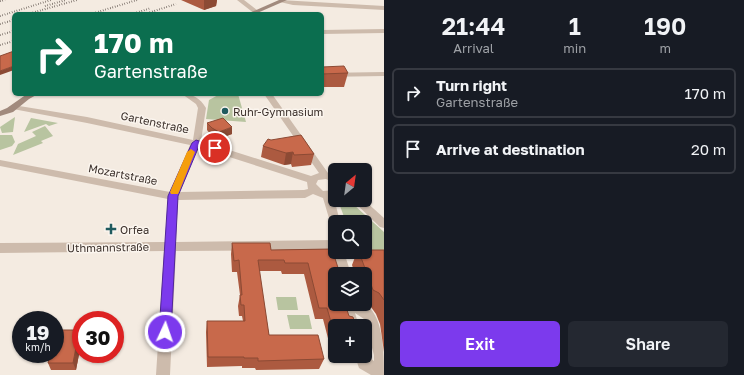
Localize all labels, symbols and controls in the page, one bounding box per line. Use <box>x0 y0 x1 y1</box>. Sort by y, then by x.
text: 21:44 <box>442 11 506 40</box>
text: 1 <box>569 11 581 40</box>
text: 190 <box>644 11 686 40</box>
text: 170 m <box>94 26 173 59</box>
icon: right <box>28 28 80 80</box>
text: Arrival <box>453 40 494 56</box>
text: min <box>563 40 586 56</box>
text: m <box>659 40 671 56</box>
text: Gartenstraße <box>94 60 208 82</box>
text: Turn right <box>436 76 507 94</box>
icon: right <box>402 82 424 104</box>
text: 170 m <box>684 84 726 102</box>
text: Gartenstraße <box>436 94 518 110</box>
place label: Ruhr-Gymnasium <box>233 105 323 118</box>
marker: Ruhr-Gymnasium <box>220 106 230 116</box>
street label: Gartenstraße <box>120 108 190 136</box>
pin <box>198 131 232 165</box>
icon: arrive <box>204 137 226 159</box>
icon: arrive <box>402 138 424 160</box>
text: Arrive at destination <box>436 140 585 158</box>
text: 20 m <box>691 140 726 158</box>
street label: Mozartstraße <box>87 161 159 187</box>
north arrow <box>328 163 372 207</box>
map controls <box>328 163 372 363</box>
button: search <box>328 215 372 259</box>
marker: Orfea <box>105 223 117 235</box>
place label: Orfea <box>120 223 149 236</box>
street label: Uthmannstraße <box>67 240 149 254</box>
button: layers <box>328 267 372 311</box>
speed limit sign: 30 <box>72 311 124 363</box>
position arrow <box>144 311 186 353</box>
button: + <box>328 319 372 363</box>
text: 19 <box>26 320 49 344</box>
button: Exit <box>400 321 560 367</box>
button: Share <box>568 321 728 367</box>
text: km/h <box>25 341 51 353</box>

